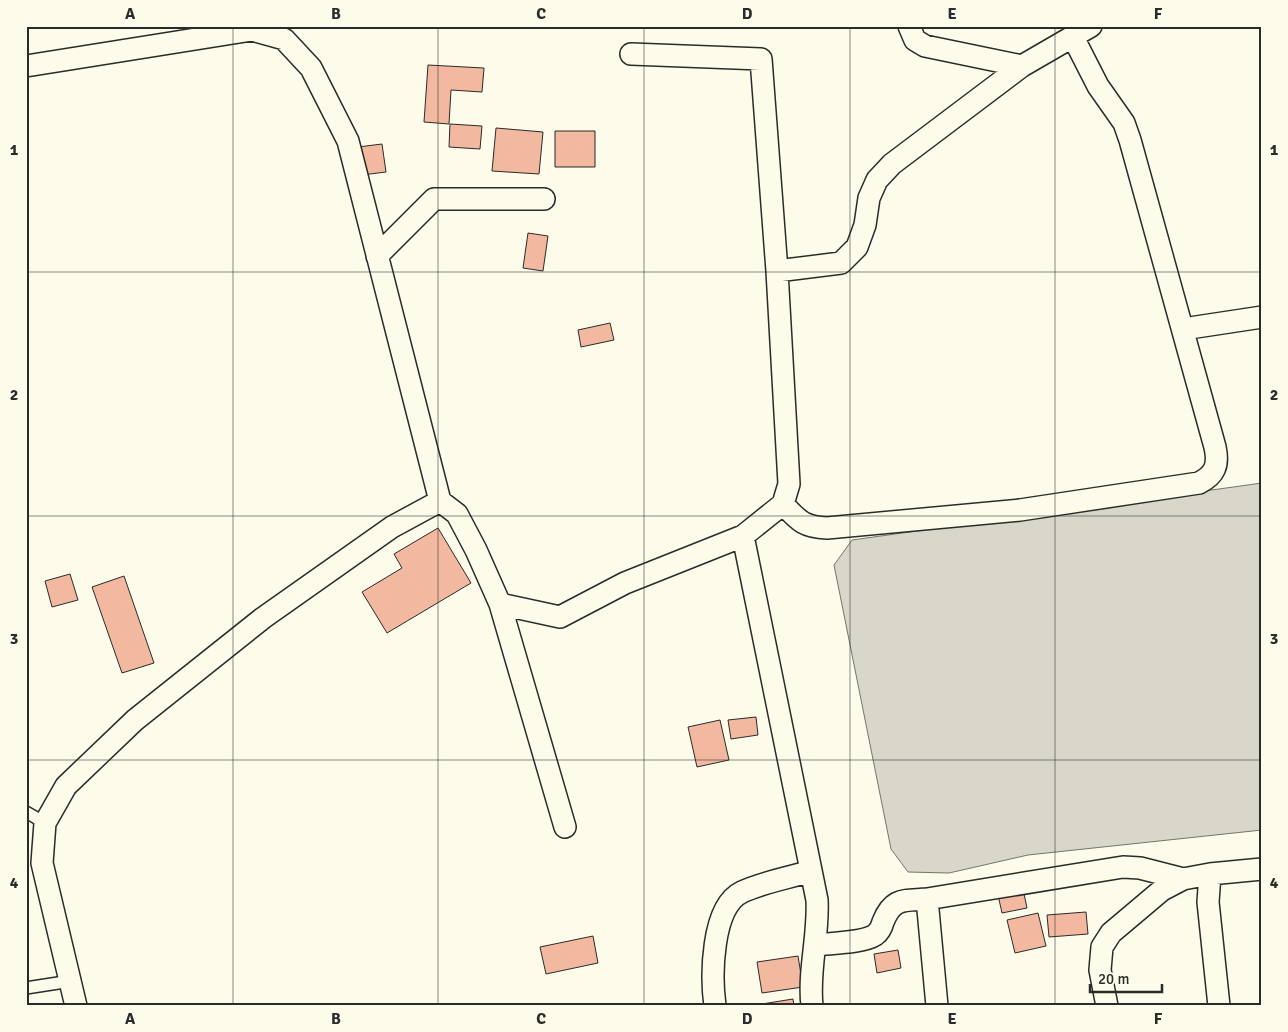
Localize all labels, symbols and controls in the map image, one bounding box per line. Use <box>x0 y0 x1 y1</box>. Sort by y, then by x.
text: A <box>125 4 136 24</box>
text: B <box>331 4 341 24</box>
text: C <box>536 4 546 24</box>
text: D <box>742 4 753 24</box>
text: E <box>947 4 957 24</box>
text: F <box>1154 4 1163 24</box>
text: 1 <box>10 140 19 160</box>
text: 1 <box>1270 140 1279 160</box>
text: 2 <box>10 385 18 405</box>
text: 2 <box>1270 385 1278 405</box>
text: 3 <box>10 629 18 649</box>
text: 3 <box>1270 629 1278 649</box>
text: 4 <box>10 873 19 893</box>
text: 4 <box>1270 873 1279 893</box>
scale bar <box>1090 962 1163 994</box>
text: 20 m <box>1098 970 1129 988</box>
text: A <box>125 1009 136 1029</box>
text: B <box>331 1009 341 1029</box>
text: C <box>536 1009 546 1029</box>
text: D <box>742 1009 753 1029</box>
text: E <box>947 1009 957 1029</box>
text: F <box>1154 1009 1163 1029</box>

